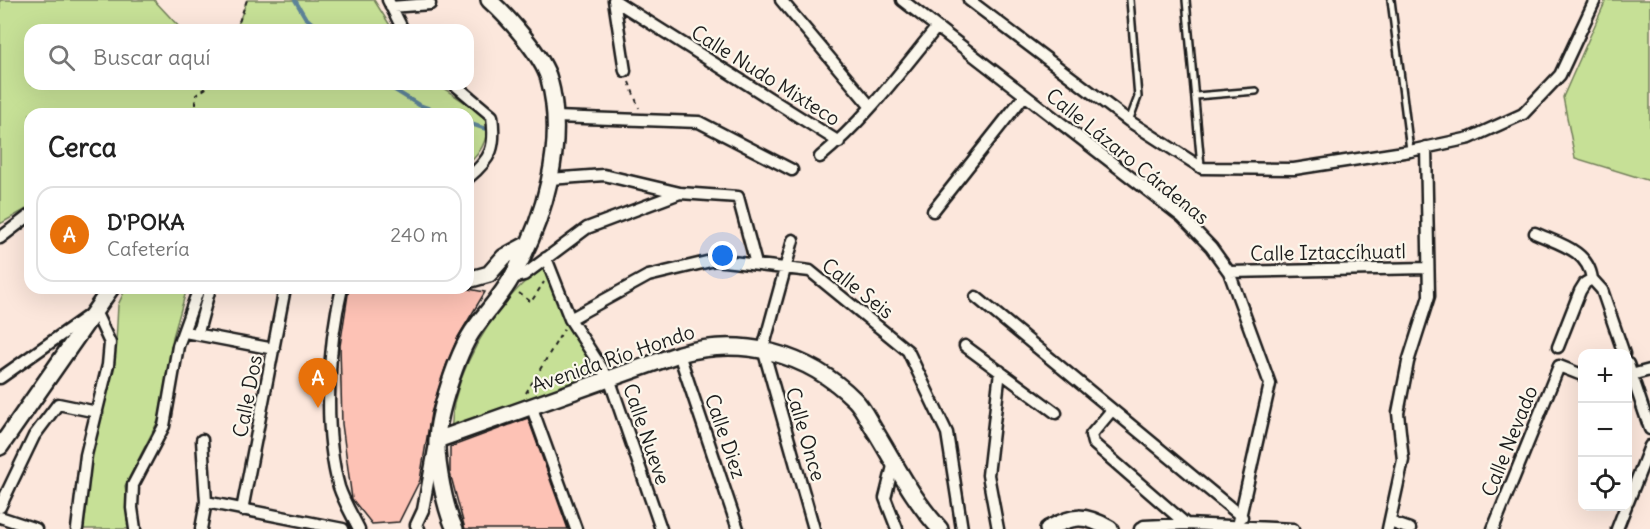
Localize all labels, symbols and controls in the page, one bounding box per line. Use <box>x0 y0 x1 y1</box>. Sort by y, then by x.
street label: Calle Nudo Mixteco <box>687 19 845 131</box>
search box <box>24 24 474 90</box>
icon: search <box>45 41 78 74</box>
text: Buscar aquí <box>93 43 210 71</box>
street label: Calle Lázaro Cárdenas <box>1041 82 1215 230</box>
text: Cerca <box>48 131 117 164</box>
text: D'POKA <box>107 208 185 236</box>
text: A <box>63 222 76 247</box>
text: 240 m <box>390 222 448 247</box>
text: Cafetería <box>107 236 190 261</box>
street label: Calle Iztaccíhuatl <box>1250 238 1406 266</box>
your location <box>708 241 737 270</box>
street label: Calle Seis <box>817 252 899 324</box>
street label: Avenida Río Hondo <box>528 318 698 398</box>
map controls <box>1578 349 1632 511</box>
button: + <box>1578 349 1632 403</box>
street label: Calle Dos <box>227 353 267 439</box>
pin: A <box>298 358 338 408</box>
street label: Calle Nueve <box>618 380 676 488</box>
street label: Calle Nevado <box>1475 382 1543 500</box>
street label: Calle Once <box>781 384 831 484</box>
street label: Calle Diez <box>700 390 752 482</box>
button: − <box>1578 403 1632 457</box>
button: locate <box>1578 457 1632 511</box>

